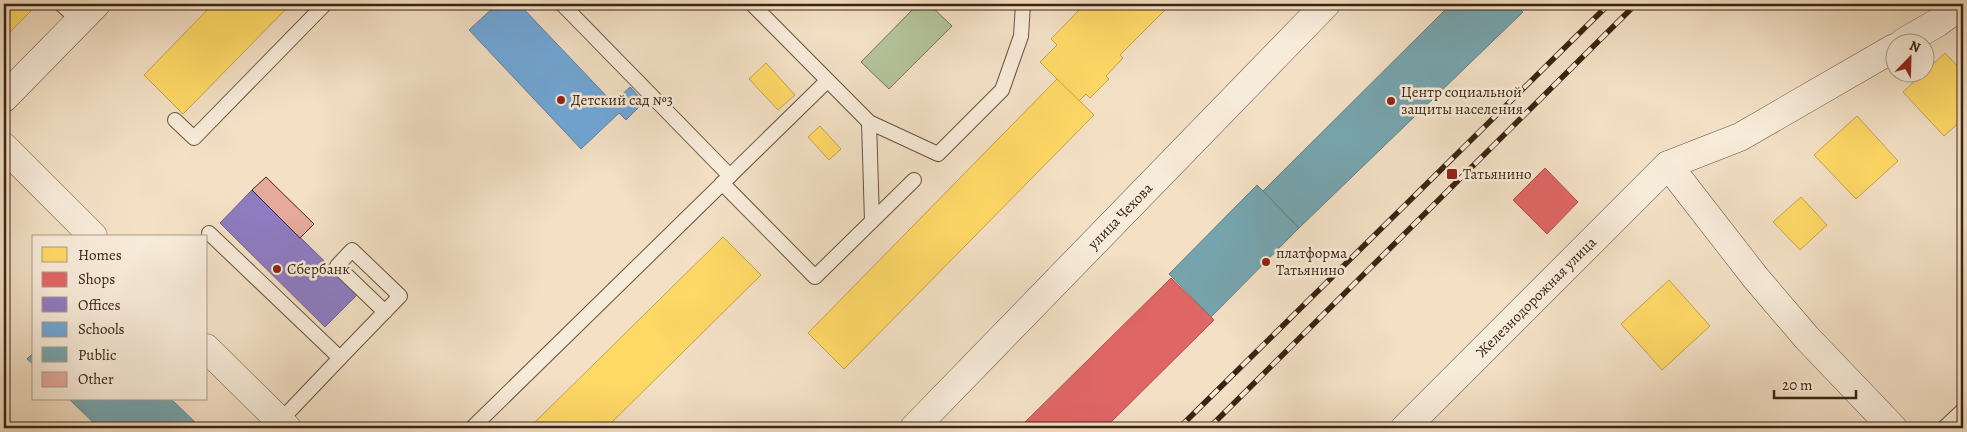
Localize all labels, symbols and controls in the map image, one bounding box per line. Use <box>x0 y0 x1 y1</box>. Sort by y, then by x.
north arrow <box>1884 32 1934 82</box>
text: N <box>1906 36 1923 57</box>
place label: Центр социальной защиты населения <box>1401 82 1523 119</box>
place label: Детский сад №3 <box>571 90 673 110</box>
marker: Детский сад №3 <box>555 94 567 106</box>
marker: Центр социальной защиты населения <box>1385 95 1397 107</box>
place label: Татьянино <box>1463 164 1532 184</box>
marker: Татьянино <box>1445 167 1459 181</box>
street label: улица Чехова <box>1083 178 1157 254</box>
street label: Железнодорожная улица <box>1471 232 1601 362</box>
legend <box>32 235 208 400</box>
place label: платформа Татьянино <box>1276 243 1347 280</box>
text: Homes <box>78 245 122 265</box>
marker: платформа Татьянино <box>1260 256 1272 268</box>
place label: Сбербанк <box>287 259 350 279</box>
marker: Сбербанк <box>271 263 283 275</box>
text: Shops <box>78 269 115 289</box>
text: Offices <box>78 295 121 315</box>
text: Schools <box>78 319 125 339</box>
text: Public <box>78 345 116 365</box>
scale bar <box>1774 367 1857 399</box>
text: Other <box>78 369 114 389</box>
text: 20 m <box>1782 375 1813 395</box>

